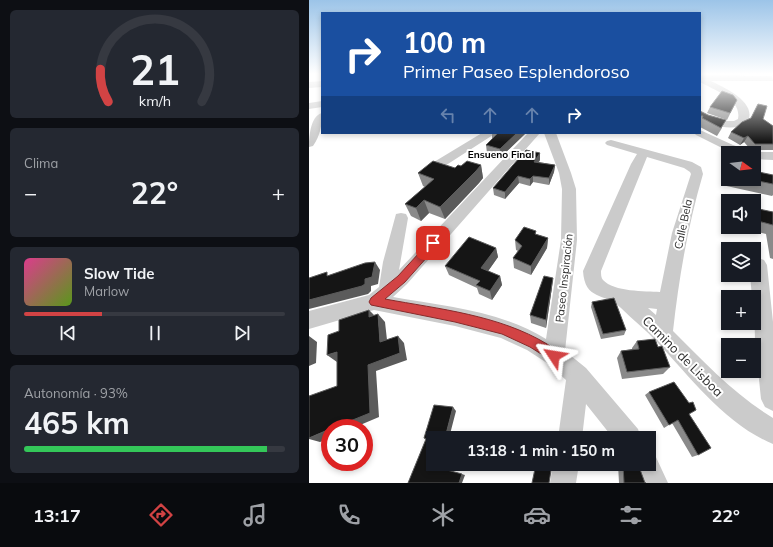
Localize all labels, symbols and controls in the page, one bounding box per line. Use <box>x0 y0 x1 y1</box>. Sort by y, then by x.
text: 100 m <box>403 25 486 60</box>
icon: right <box>337 28 389 80</box>
text: 21 <box>130 43 179 95</box>
text: Primer Paseo Esplendoroso <box>403 60 630 83</box>
text: km/h <box>138 92 171 110</box>
icon: left <box>437 104 459 126</box>
icon: ahead <box>479 104 501 126</box>
icon: ahead <box>521 104 543 126</box>
icon: right <box>563 104 585 126</box>
north arrow <box>721 146 761 186</box>
map controls <box>721 146 761 378</box>
district label: Ensueno Final <box>468 148 534 161</box>
text: Clima <box>24 155 58 171</box>
text: 22° <box>131 174 178 212</box>
text: − <box>24 179 37 207</box>
text: + <box>272 179 285 207</box>
button: sound <box>721 194 761 234</box>
street label: Calle Bela <box>671 198 695 250</box>
pin <box>416 226 450 260</box>
icon: arrive <box>422 232 444 254</box>
street label: Paseo Inspiración <box>552 233 576 323</box>
button: layers <box>721 242 761 282</box>
text: Slow Tide <box>84 264 154 283</box>
text: Marlow <box>84 283 129 299</box>
button: + <box>721 290 761 330</box>
street label: Camino de Lisboa <box>639 312 727 400</box>
icon: previous <box>57 322 79 344</box>
icon: pause <box>144 322 166 344</box>
icon: next <box>231 322 253 344</box>
position arrow <box>533 335 575 377</box>
button: − <box>721 338 761 378</box>
text: Autonomía · 93% <box>24 385 128 401</box>
text: 465 km <box>24 404 130 442</box>
speed limit sign: 30 <box>321 419 373 471</box>
text: 13:18 · 1 min · 150 m <box>467 441 615 460</box>
icon: directions <box>147 501 175 529</box>
icon: music <box>241 501 269 529</box>
icon: phone <box>335 501 363 529</box>
icon: climate <box>429 501 457 529</box>
icon: car <box>523 501 551 529</box>
icon: filters <box>617 501 645 529</box>
text: 13:17 <box>33 504 81 527</box>
text: 22° <box>711 504 740 527</box>

